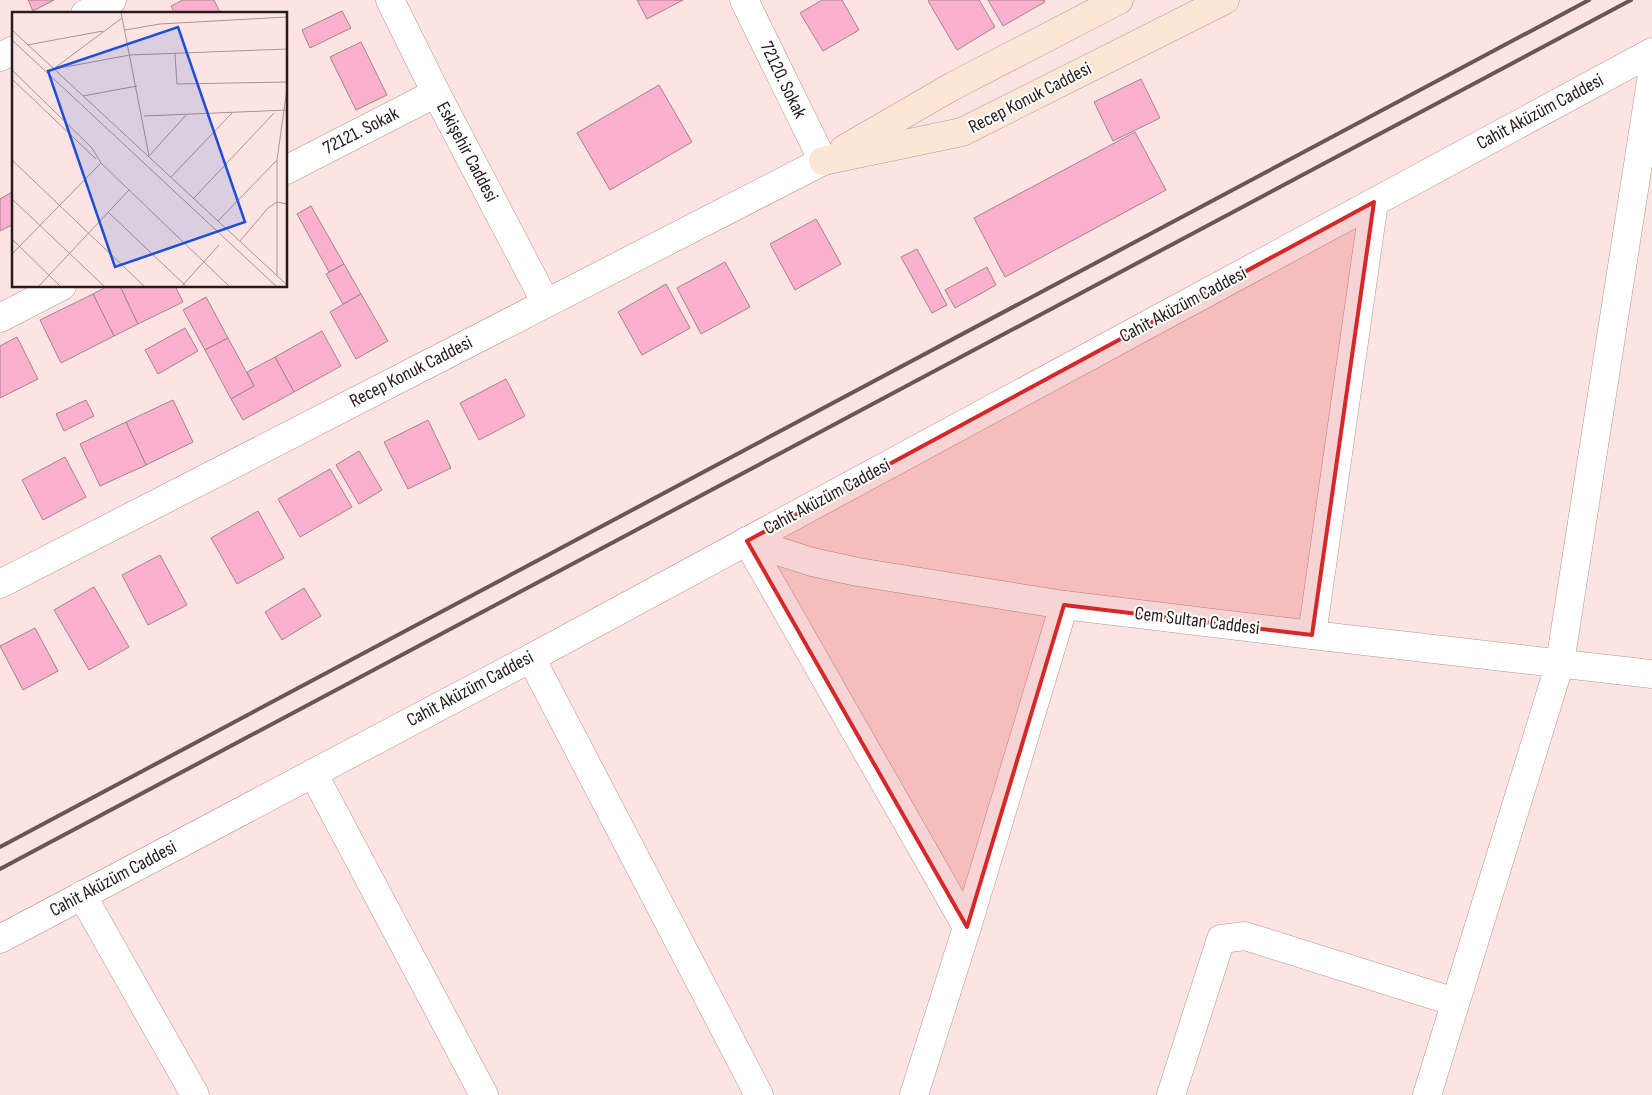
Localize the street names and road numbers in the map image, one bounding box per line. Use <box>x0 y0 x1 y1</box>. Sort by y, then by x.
street label: 72120. Sokak <box>755 38 812 123</box>
street label: Recep Konuk Caddesi <box>965 57 1095 139</box>
street label: Cahit Aküzüm Caddesi <box>1473 69 1607 155</box>
street label: Eskişehir Caddesi <box>431 98 503 206</box>
street label: 72121. Sokak <box>319 102 403 160</box>
street label: Cahit Aküzüm Caddesi <box>1116 262 1250 348</box>
street label: Recep Konuk Caddesi <box>346 331 476 413</box>
street label: Cahit Aküzüm Caddesi <box>760 454 894 540</box>
street label: Cem Sultan Caddesi <box>1133 602 1261 640</box>
street label: Cahit Aküzüm Caddesi <box>403 646 537 732</box>
street label: Cahit Aküzüm Caddesi <box>46 836 180 922</box>

